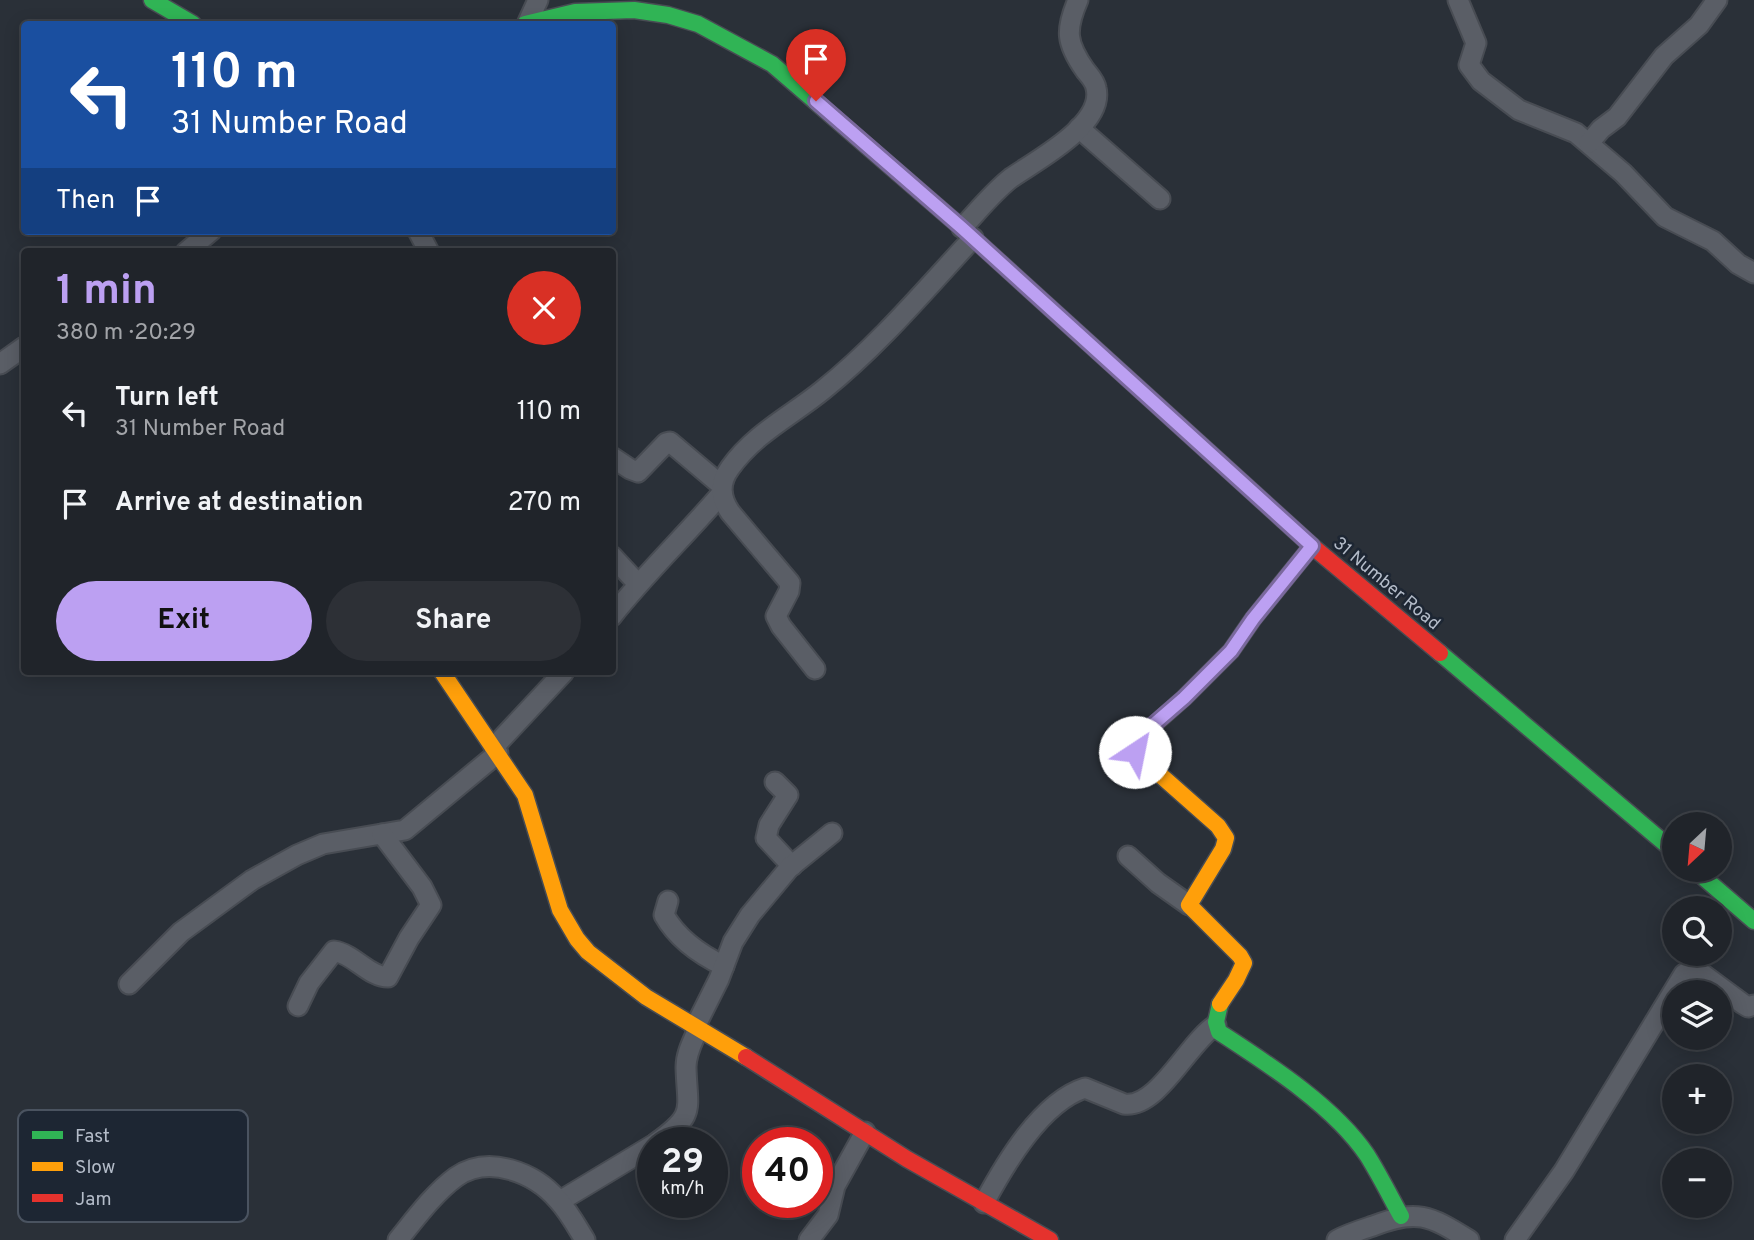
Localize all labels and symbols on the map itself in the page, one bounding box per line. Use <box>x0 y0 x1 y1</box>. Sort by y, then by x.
pin <box>786 29 846 101</box>
street label: 31 Number Road <box>1328 533 1444 636</box>
position arrow <box>1098 715 1172 789</box>
north arrow <box>1662 812 1732 882</box>
legend <box>18 1110 248 1222</box>
text: Fast <box>75 1125 110 1149</box>
speed limit sign: 40 <box>742 1127 833 1218</box>
text: Slow <box>75 1156 115 1180</box>
text: Jam <box>75 1188 112 1212</box>

